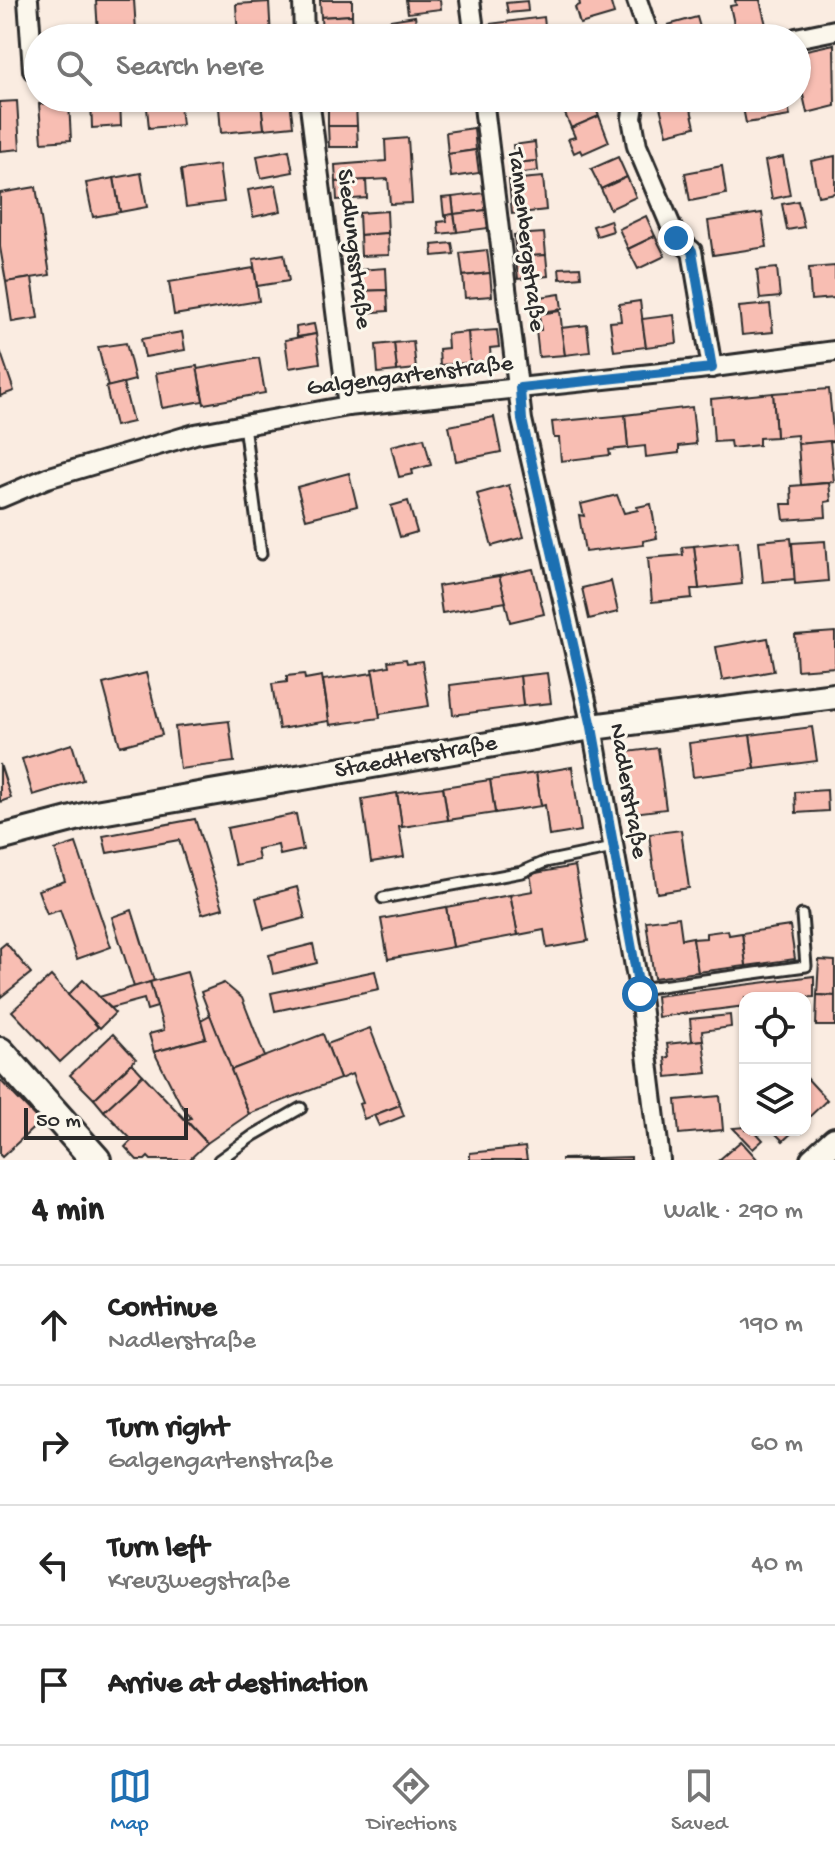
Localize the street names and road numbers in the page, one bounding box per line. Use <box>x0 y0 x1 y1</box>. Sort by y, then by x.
street label: Tannenbergstraße <box>499 145 551 334</box>
street label: Siedlungsstraße <box>329 168 377 331</box>
street label: Galgengartenstraße <box>305 350 515 404</box>
street label: Nadlerstraße <box>601 721 653 861</box>
street label: Staedtlerstraße <box>333 729 500 787</box>

